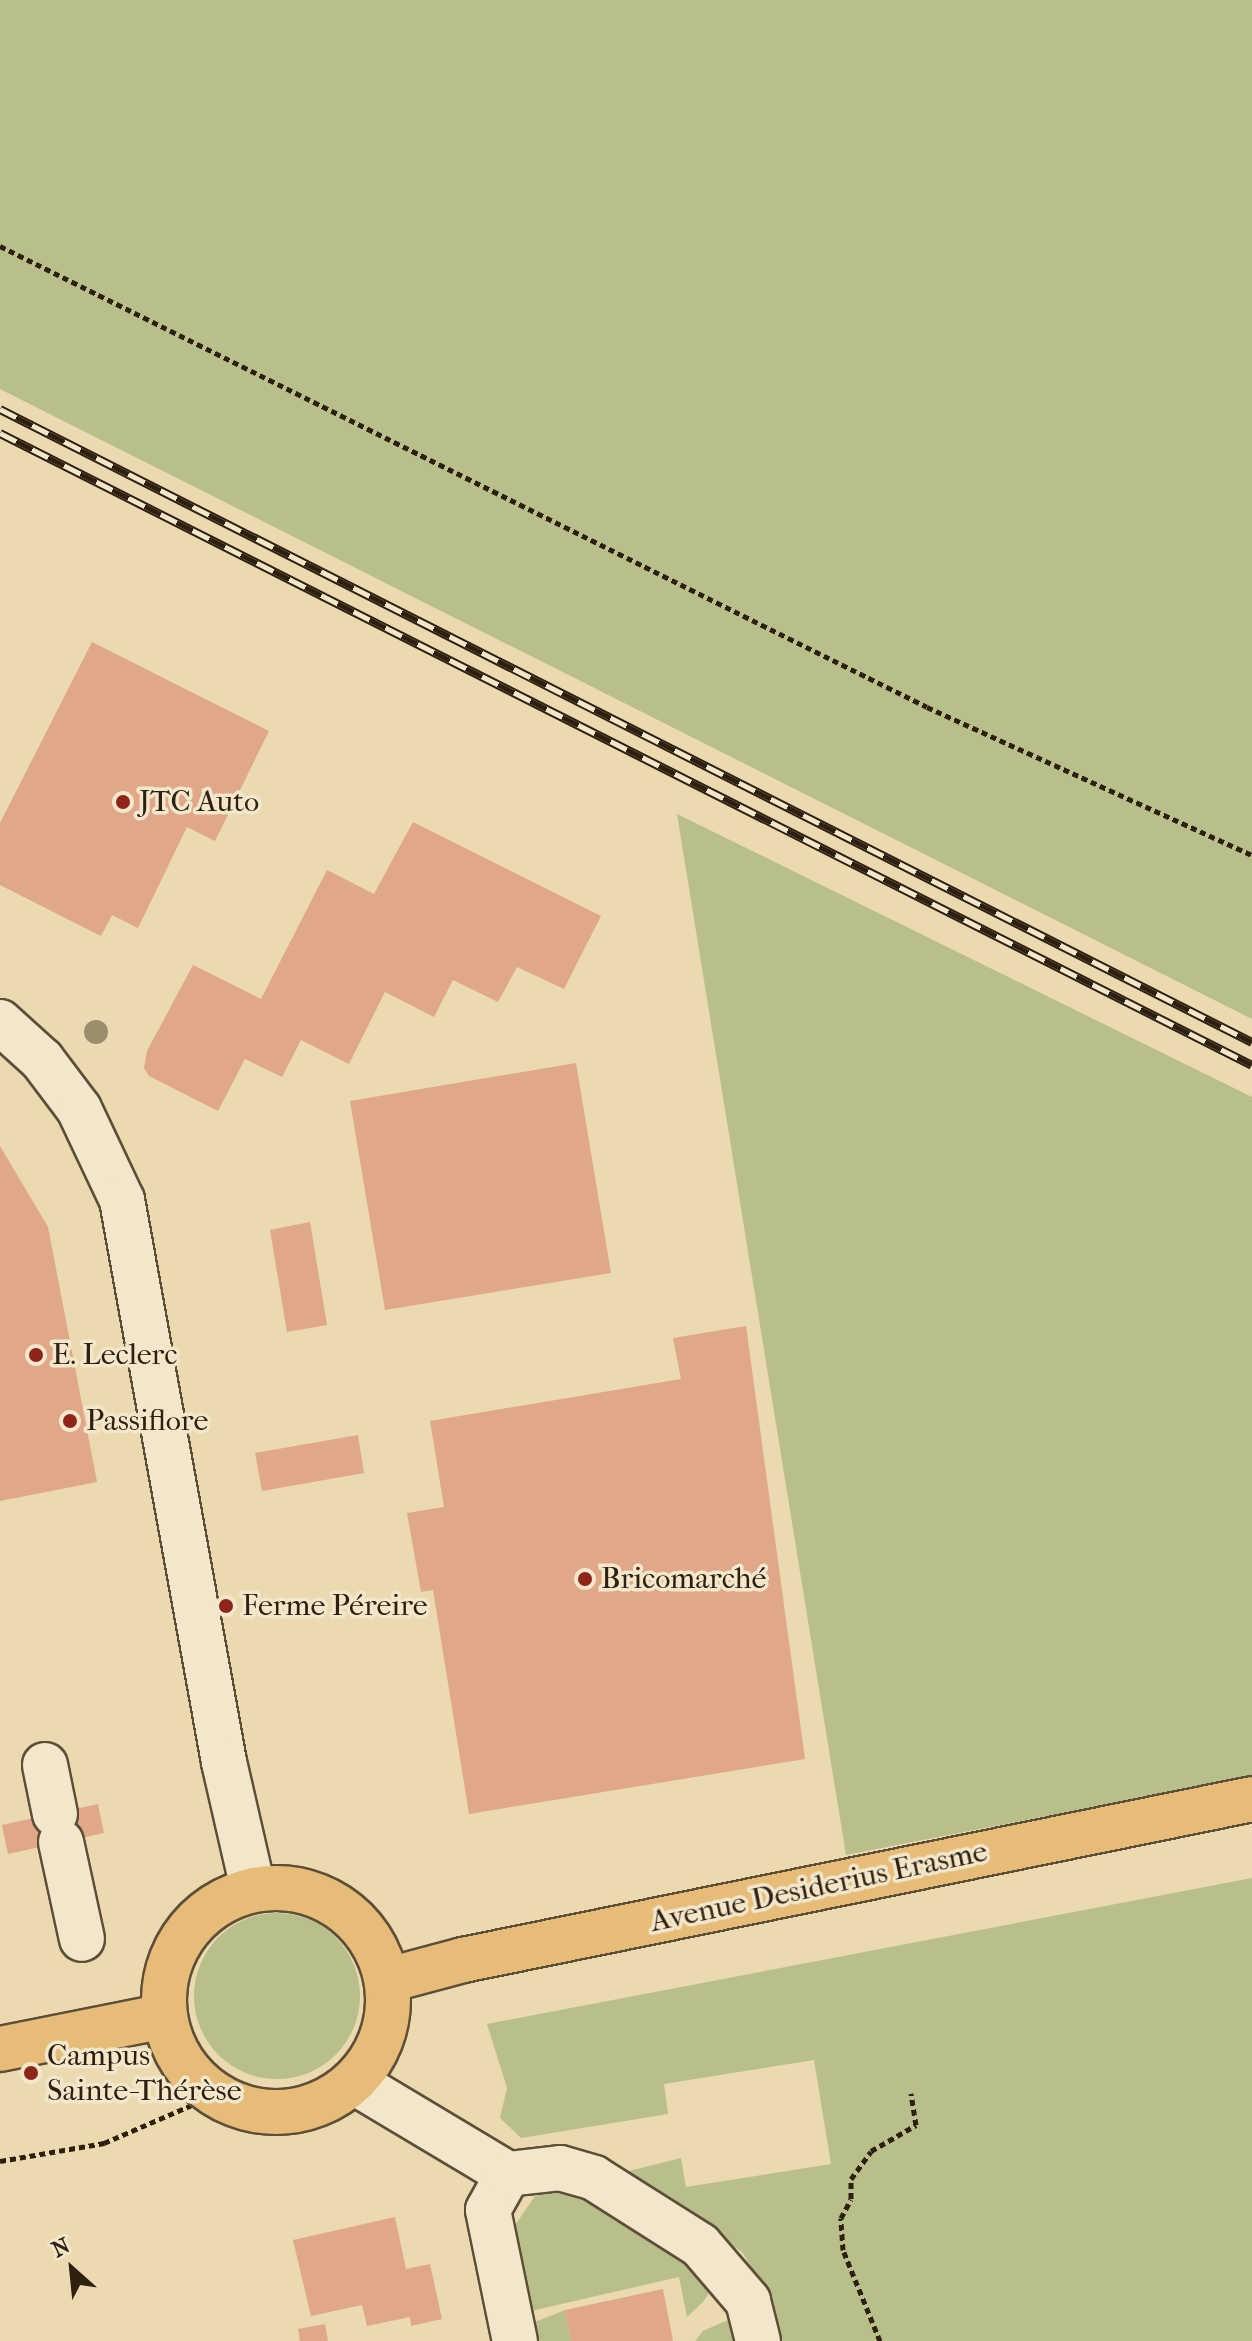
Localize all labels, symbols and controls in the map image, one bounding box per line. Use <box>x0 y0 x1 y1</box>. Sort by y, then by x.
place label: JTC Auto <box>139 784 259 820</box>
marker: JTC Auto <box>114 793 132 811</box>
place label: E. Leclerc <box>52 1337 177 1373</box>
marker: E. Leclerc <box>27 1346 45 1364</box>
place label: Passiflore <box>86 1403 208 1439</box>
marker: Passiflore <box>61 1412 79 1430</box>
place label: Bricomarché <box>601 1561 766 1597</box>
marker: Bricomarché <box>576 1570 594 1588</box>
place label: Ferme Péreire <box>242 1588 428 1624</box>
marker: Ferme Péreire <box>217 1597 235 1615</box>
street label: Avenue Desiderius Erasme <box>647 1834 991 1940</box>
place label: Campus Sainte-Thérèse <box>47 2038 241 2108</box>
marker: Campus Sainte-Thérèse <box>22 2064 40 2082</box>
north arrow <box>32 2229 112 2309</box>
text: N <box>48 2232 74 2263</box>

